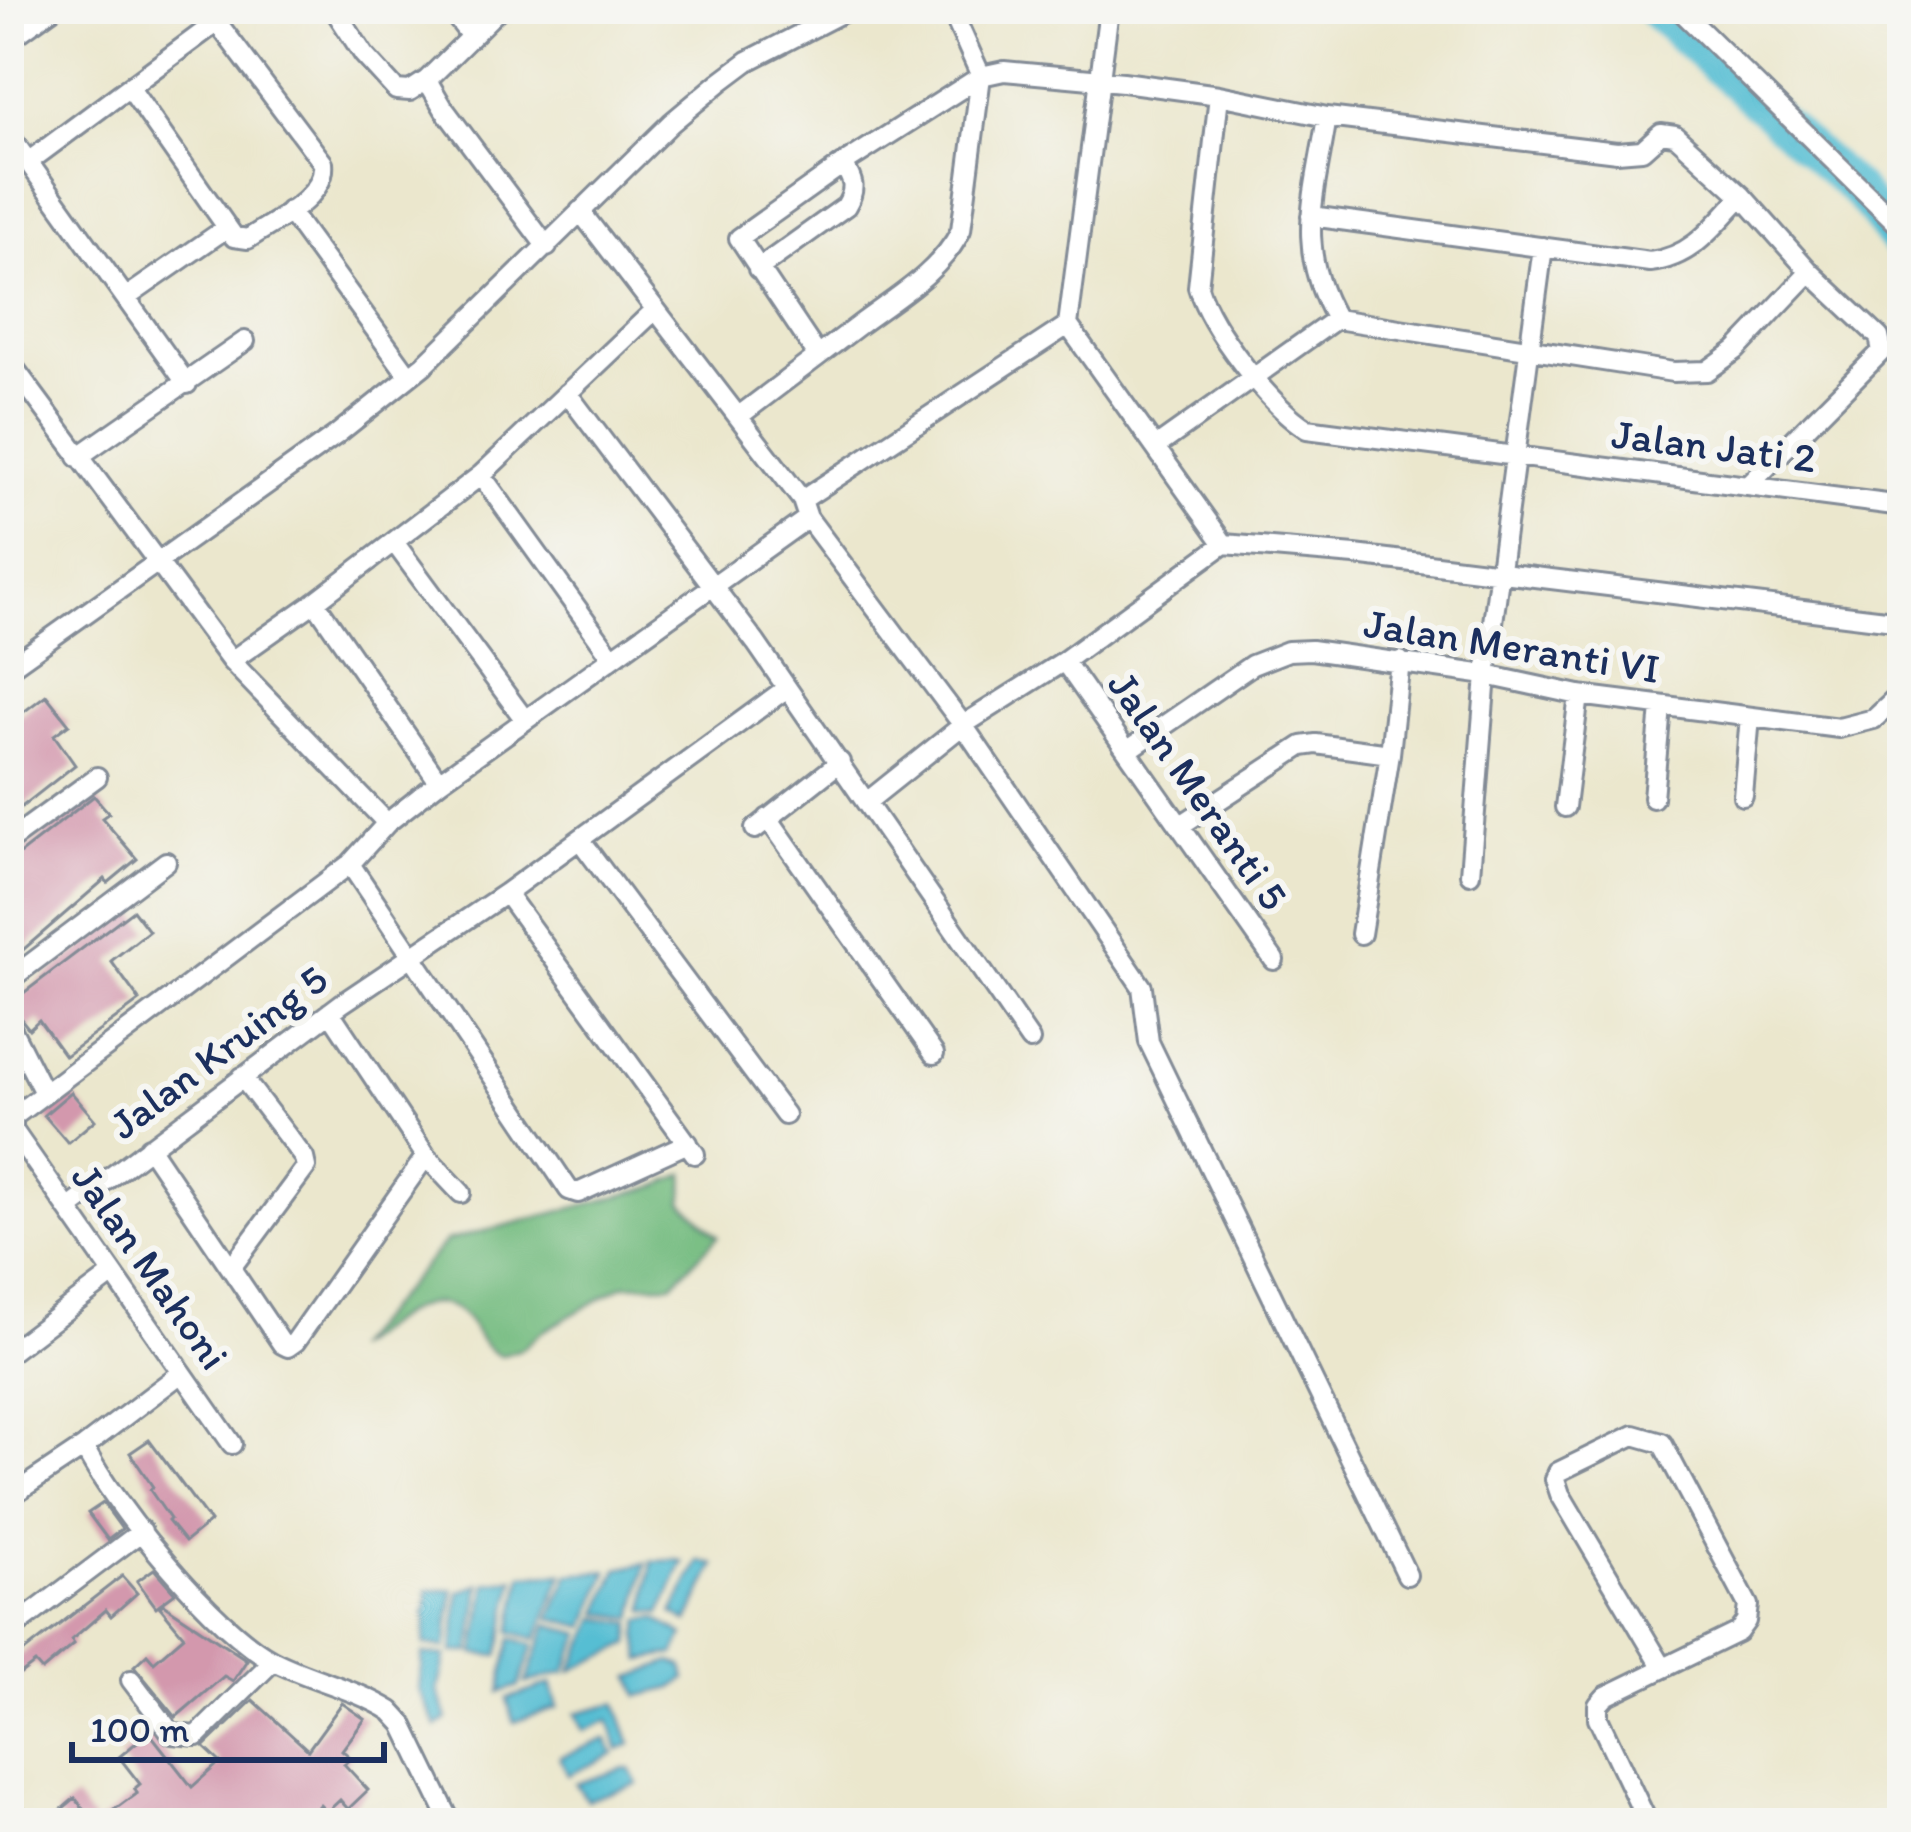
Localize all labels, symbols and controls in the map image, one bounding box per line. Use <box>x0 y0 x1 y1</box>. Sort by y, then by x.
street label: Jalan Jati 2 <box>1609 408 1819 483</box>
street label: Jalan Meranti VI <box>1360 597 1663 694</box>
street label: Jalan Meranti 5 <box>1097 661 1300 920</box>
street label: Jalan Kruing 5 <box>99 953 337 1150</box>
street label: Jalan Mahoni <box>61 1153 240 1379</box>
scale bar <box>72 1688 384 1762</box>
text: 100 m <box>90 1708 189 1751</box>

